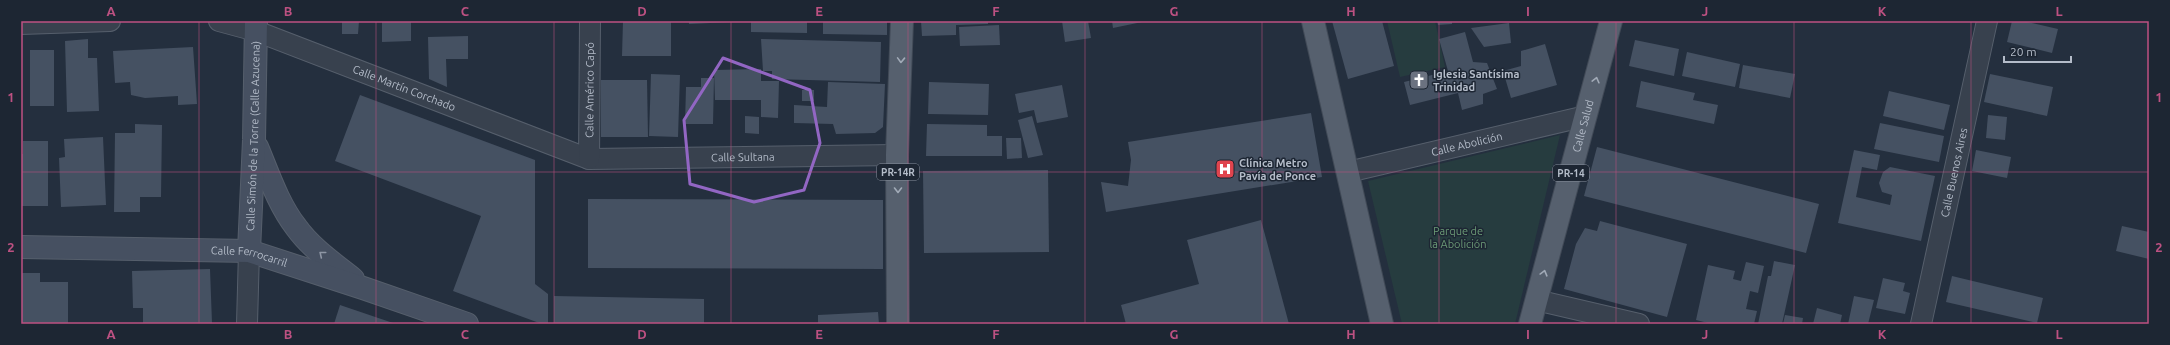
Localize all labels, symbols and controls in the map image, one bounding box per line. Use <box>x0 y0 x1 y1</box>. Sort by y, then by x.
text: A <box>106 4 116 18</box>
text: B <box>284 4 293 18</box>
text: C <box>461 4 470 18</box>
text: D <box>637 4 647 18</box>
text: E <box>815 4 823 18</box>
text: F <box>992 4 1000 18</box>
text: G <box>1170 4 1179 18</box>
text: H <box>1346 4 1356 18</box>
text: I <box>1526 4 1530 18</box>
text: J <box>1702 4 1708 18</box>
text: K <box>1878 4 1887 18</box>
text: L <box>2055 4 2063 18</box>
scale bar <box>2004 38 2071 64</box>
street label: Calle Simón de la Torre (Calle Azucena) <box>244 41 263 231</box>
street label: Calle Américo Capó <box>583 42 596 138</box>
text: 20 m <box>2010 45 2037 58</box>
one-way arrow <box>897 57 905 63</box>
street label: Calle Martín Corchado <box>351 63 457 113</box>
place label: Iglesia Santísima Trinidad <box>1433 68 1520 93</box>
church icon: Iglesia Santísima Trinidad <box>1408 69 1430 91</box>
one-way arrow <box>1591 76 1599 83</box>
text: 1 <box>7 90 15 104</box>
text: 1 <box>2155 90 2163 104</box>
street label: Calle Salud <box>1570 98 1596 154</box>
street label: Calle Buenos Aires <box>1938 127 1970 218</box>
street label: Calle Abolición <box>1430 130 1504 158</box>
street label: Calle Sultana <box>711 151 775 163</box>
place label: Clínica Metro Pavía de Ponce <box>1239 157 1316 182</box>
hospital icon: Clínica Metro Pavía de Ponce <box>1214 158 1236 180</box>
road number: PR-14R <box>877 164 919 180</box>
road number: PR-14 <box>1553 165 1589 181</box>
one-way arrow <box>894 187 902 193</box>
park label: Parque de la Abolición <box>1429 225 1487 250</box>
text: 2 <box>7 240 15 254</box>
text: 2 <box>2155 240 2163 254</box>
street label: Calle Ferrocarril <box>211 244 289 269</box>
one-way arrow <box>320 252 327 259</box>
one-way arrow <box>1539 269 1547 276</box>
text: A <box>106 327 116 341</box>
text: B <box>284 327 293 341</box>
text: C <box>461 327 470 341</box>
text: D <box>637 327 647 341</box>
text: E <box>815 327 823 341</box>
text: F <box>992 327 1000 341</box>
text: G <box>1170 327 1179 341</box>
text: H <box>1346 327 1356 341</box>
text: I <box>1526 327 1530 341</box>
text: J <box>1702 327 1708 341</box>
text: K <box>1878 327 1887 341</box>
text: L <box>2055 327 2063 341</box>

